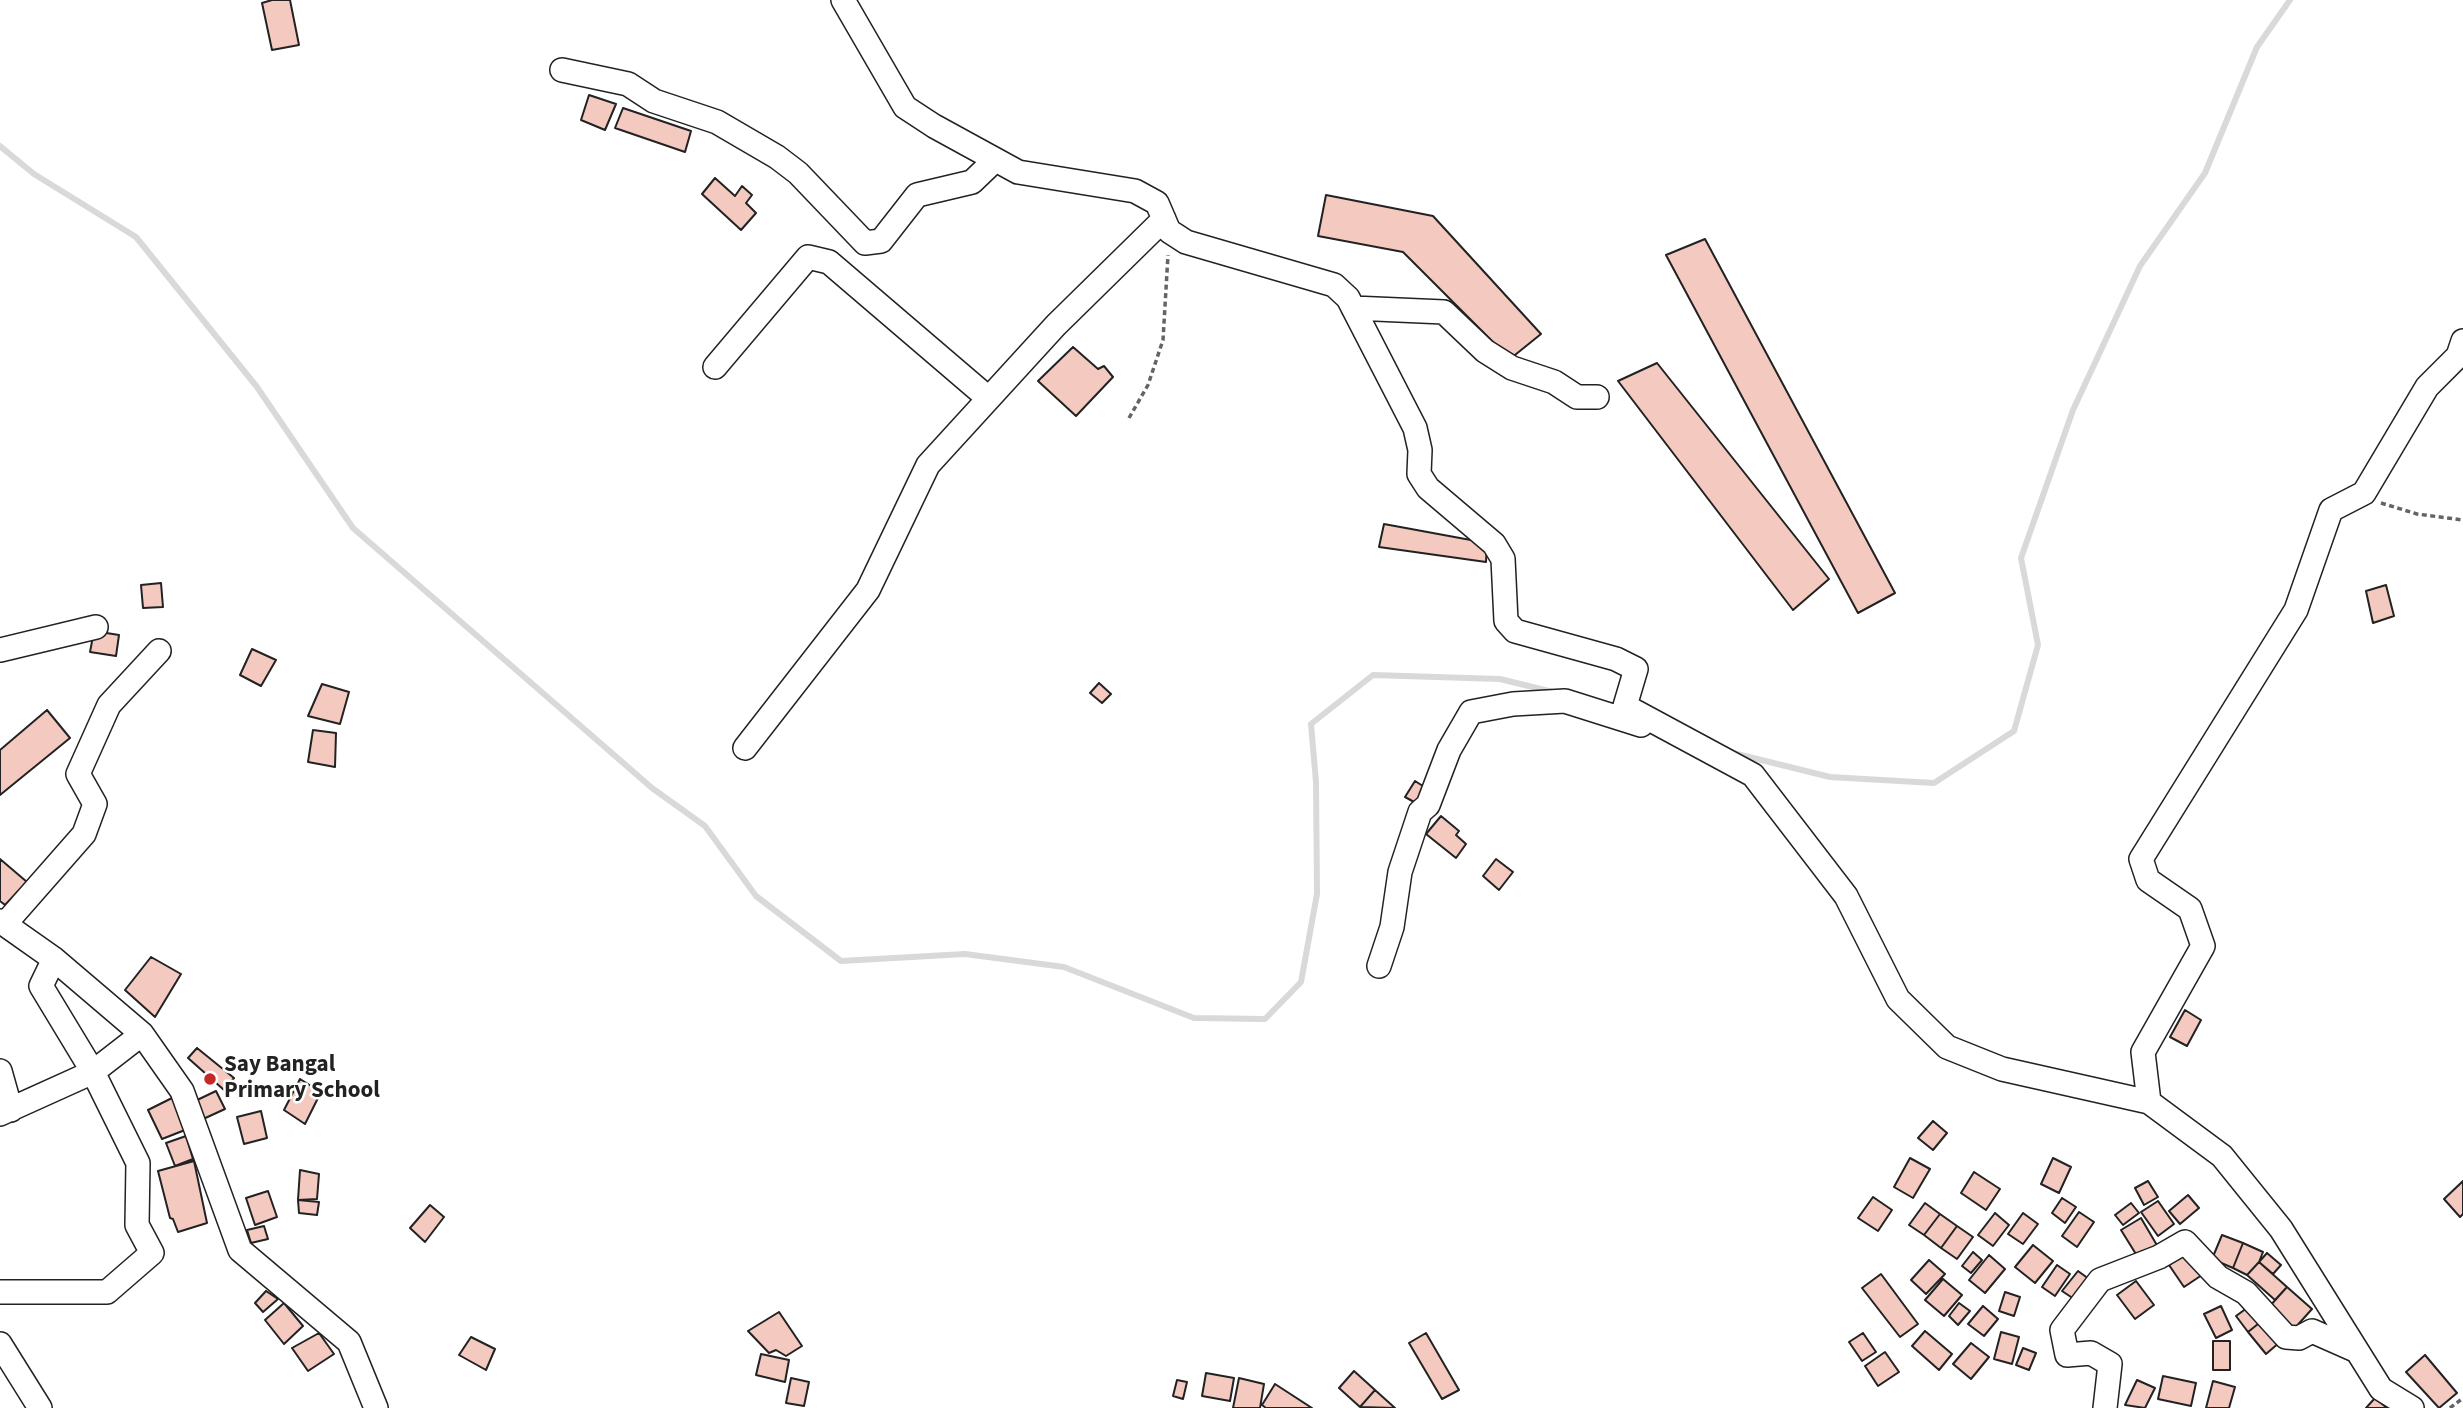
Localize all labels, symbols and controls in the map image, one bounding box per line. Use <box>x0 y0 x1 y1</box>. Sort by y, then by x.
place label: Say Bangal Primary School <box>224 1052 380 1106</box>
marker: Say Bangal Primary School <box>202 1071 218 1087</box>

